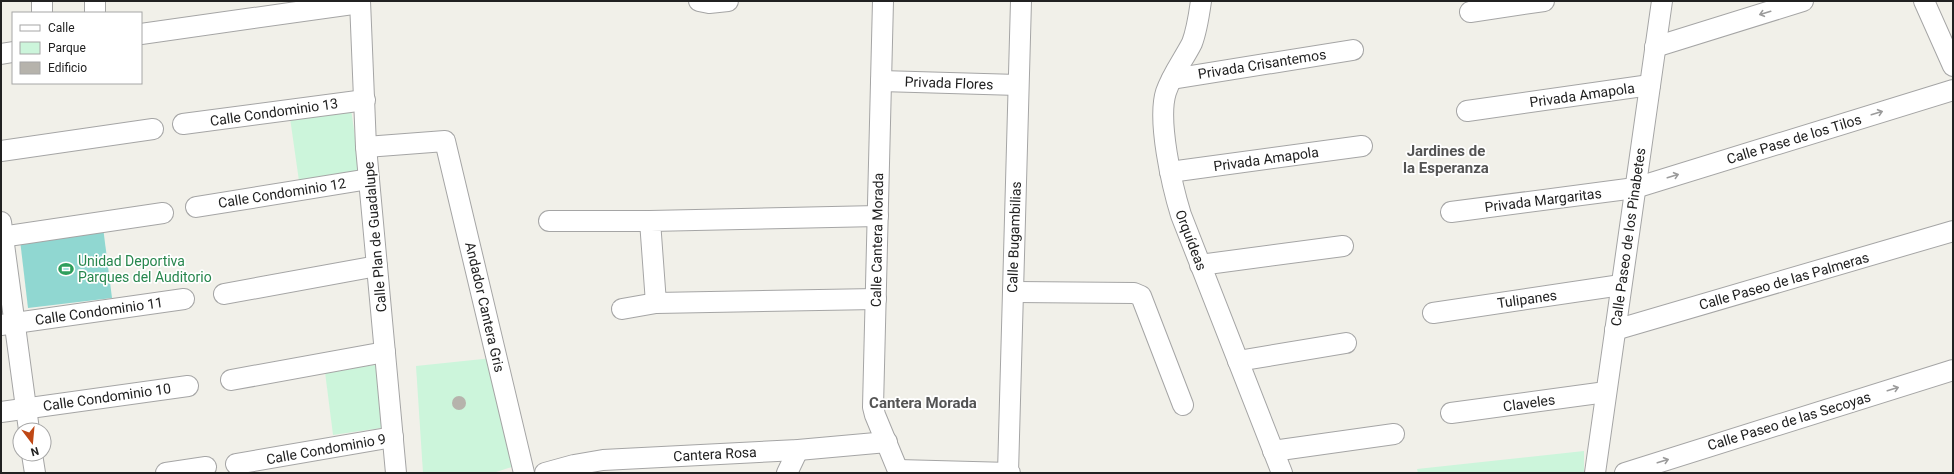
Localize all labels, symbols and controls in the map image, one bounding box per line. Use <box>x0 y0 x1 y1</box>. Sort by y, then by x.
one-way arrow <box>1759 10 1772 17</box>
legend <box>12 12 142 84</box>
text: Calle <box>48 21 75 35</box>
text: Parque <box>48 41 86 55</box>
street label: Privada Crisantemos <box>1197 46 1327 82</box>
text: Edificio <box>48 61 87 75</box>
street label: Privada Flores <box>904 73 994 93</box>
street label: Privada Amapola <box>1528 80 1636 110</box>
street label: Calle Condominio 13 <box>209 95 339 129</box>
one-way arrow <box>1870 109 1883 116</box>
street label: Calle Pase de los Tilos <box>1725 111 1863 167</box>
district label: Jardines de la Esperanza <box>1403 142 1489 177</box>
street label: Privada Amapola <box>1212 144 1320 174</box>
street label: Calle Paseo de los Pinabetes <box>1608 147 1648 327</box>
street label: Calle Plan de Guadalupe <box>360 161 390 313</box>
one-way arrow <box>1666 172 1679 179</box>
street label: Calle Cantera Morada <box>868 173 886 307</box>
street label: Calle Condominio 12 <box>217 175 347 211</box>
street label: Calle Bugambilias <box>1004 181 1024 293</box>
street label: Privada Margaritas <box>1484 185 1602 215</box>
street label: Orquídeas <box>1172 207 1210 273</box>
street label: Andador Cantera Gris <box>462 240 508 374</box>
street label: Calle Paseo de las Palmeras <box>1697 249 1871 313</box>
place label: Unidad Deportiva Parques del Auditorio <box>78 253 212 285</box>
sports icon: Unidad Deportiva Parques del Auditorio <box>57 260 75 278</box>
street label: Tulipanes <box>1496 287 1558 311</box>
street label: Calle Condominio 11 <box>34 294 164 328</box>
street label: Calle Condominio 10 <box>42 380 172 414</box>
one-way arrow <box>1887 385 1900 392</box>
street label: Calle Paseo de las Secoyas <box>1706 389 1872 453</box>
street label: Claveles <box>1502 391 1556 415</box>
district label: Cantera Morada <box>869 394 977 412</box>
north arrow <box>12 422 52 462</box>
street label: Calle Condominio 9 <box>265 431 387 467</box>
text: N <box>29 444 40 459</box>
street label: Cantera Rosa <box>673 444 757 464</box>
one-way arrow <box>1656 457 1669 464</box>

